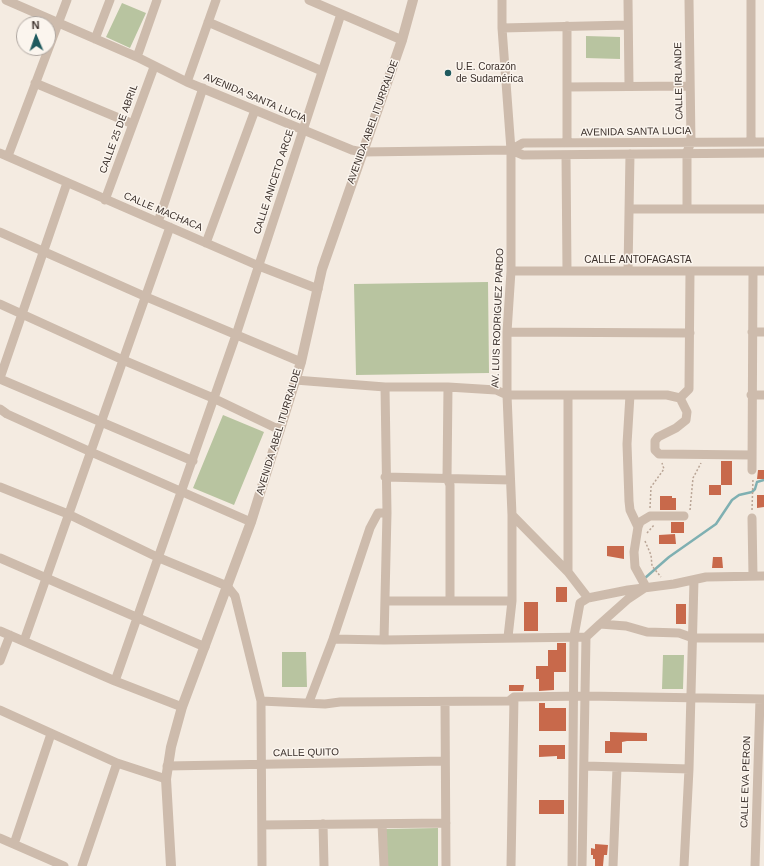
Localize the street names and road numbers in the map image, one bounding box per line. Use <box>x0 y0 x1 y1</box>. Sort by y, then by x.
street label: CALLE IRLANDE <box>672 42 686 120</box>
street label: AVENIDA ABEL ITURRALDE <box>345 58 401 186</box>
street label: AVENIDA SANTA LUCIA <box>202 71 308 125</box>
street label: CALLE 25 DE ABRIL <box>97 83 141 175</box>
street label: AVENIDA SANTA LUCIA <box>581 125 691 139</box>
street label: CALLE ANICETO ARCE <box>251 128 297 236</box>
street label: CALLE MACHACA <box>122 190 204 234</box>
street label: AV. LUIS RODRIGUEZ PARDO <box>490 248 506 388</box>
street label: CALLE ANTOFAGASTA <box>584 254 692 266</box>
street label: AVENIDA ABEL ITURRALDE <box>254 368 304 496</box>
street label: CALLE EVA PERON <box>738 736 754 828</box>
street label: CALLE QUITO <box>273 746 339 760</box>

